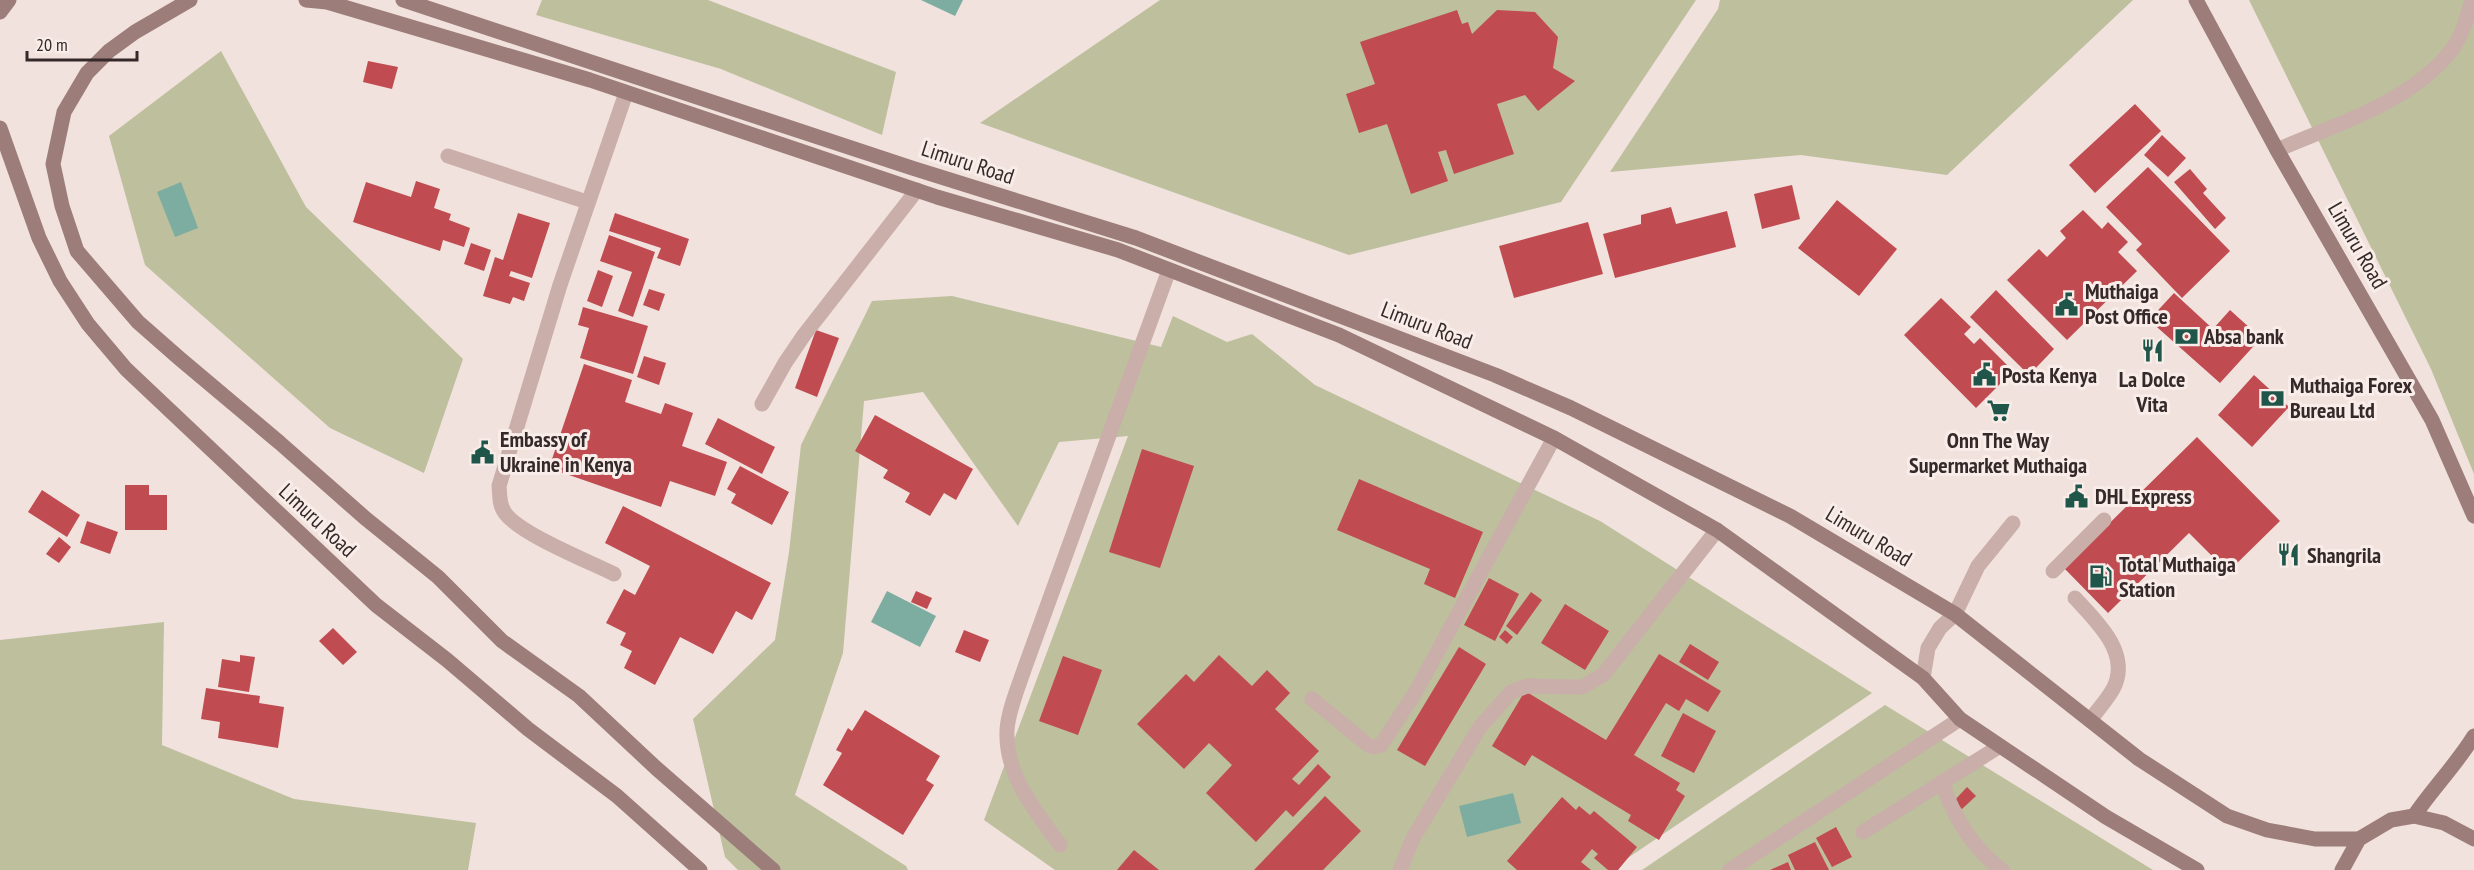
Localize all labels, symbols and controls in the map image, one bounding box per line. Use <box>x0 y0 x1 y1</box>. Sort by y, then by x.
scale bar <box>27 24 136 62</box>
text: 20 m <box>36 33 68 56</box>
street label: Limuru Road <box>918 134 1018 190</box>
street label: Limuru Road <box>2322 197 2394 293</box>
place label: Muthaiga Post Office <box>2085 277 2168 330</box>
public building icon: Muthaiga Post Office <box>2054 291 2080 317</box>
street label: Limuru Road <box>1377 295 1477 355</box>
place label: Absa bank <box>2203 322 2285 350</box>
bank icon: Absa bank <box>2173 323 2199 349</box>
restaurant icon: La Dolce Vita <box>2139 337 2165 363</box>
place label: Posta Kenya <box>2002 361 2097 389</box>
public building icon: Posta Kenya <box>1971 362 1997 388</box>
place label: La Dolce Vita <box>2119 365 2185 418</box>
place label: Muthaiga Forex Bureau Ltd <box>2290 371 2413 424</box>
bank icon: Muthaiga Forex Bureau Ltd <box>2259 385 2285 411</box>
supermarket icon: Onn The Way Supermarket Muthaiga <box>1985 398 2011 424</box>
place label: Embassy of Ukraine in Kenya <box>500 425 632 478</box>
place label: Onn The Way Supermarket Muthaiga <box>1909 426 2087 479</box>
public building icon: Embassy of Ukraine in Kenya <box>469 439 495 465</box>
street label: Limuru Road <box>274 477 362 563</box>
place label: DHL Express <box>2095 482 2192 510</box>
public building icon: DHL Express <box>2064 483 2090 509</box>
street label: Limuru Road <box>1821 499 1917 573</box>
place label: Shangrila <box>2307 541 2381 569</box>
restaurant icon: Shangrila <box>2276 542 2302 568</box>
place label: Total Muthaiga Station <box>2119 550 2236 603</box>
fuel station icon: Total Muthaiga Station <box>2088 564 2114 590</box>

